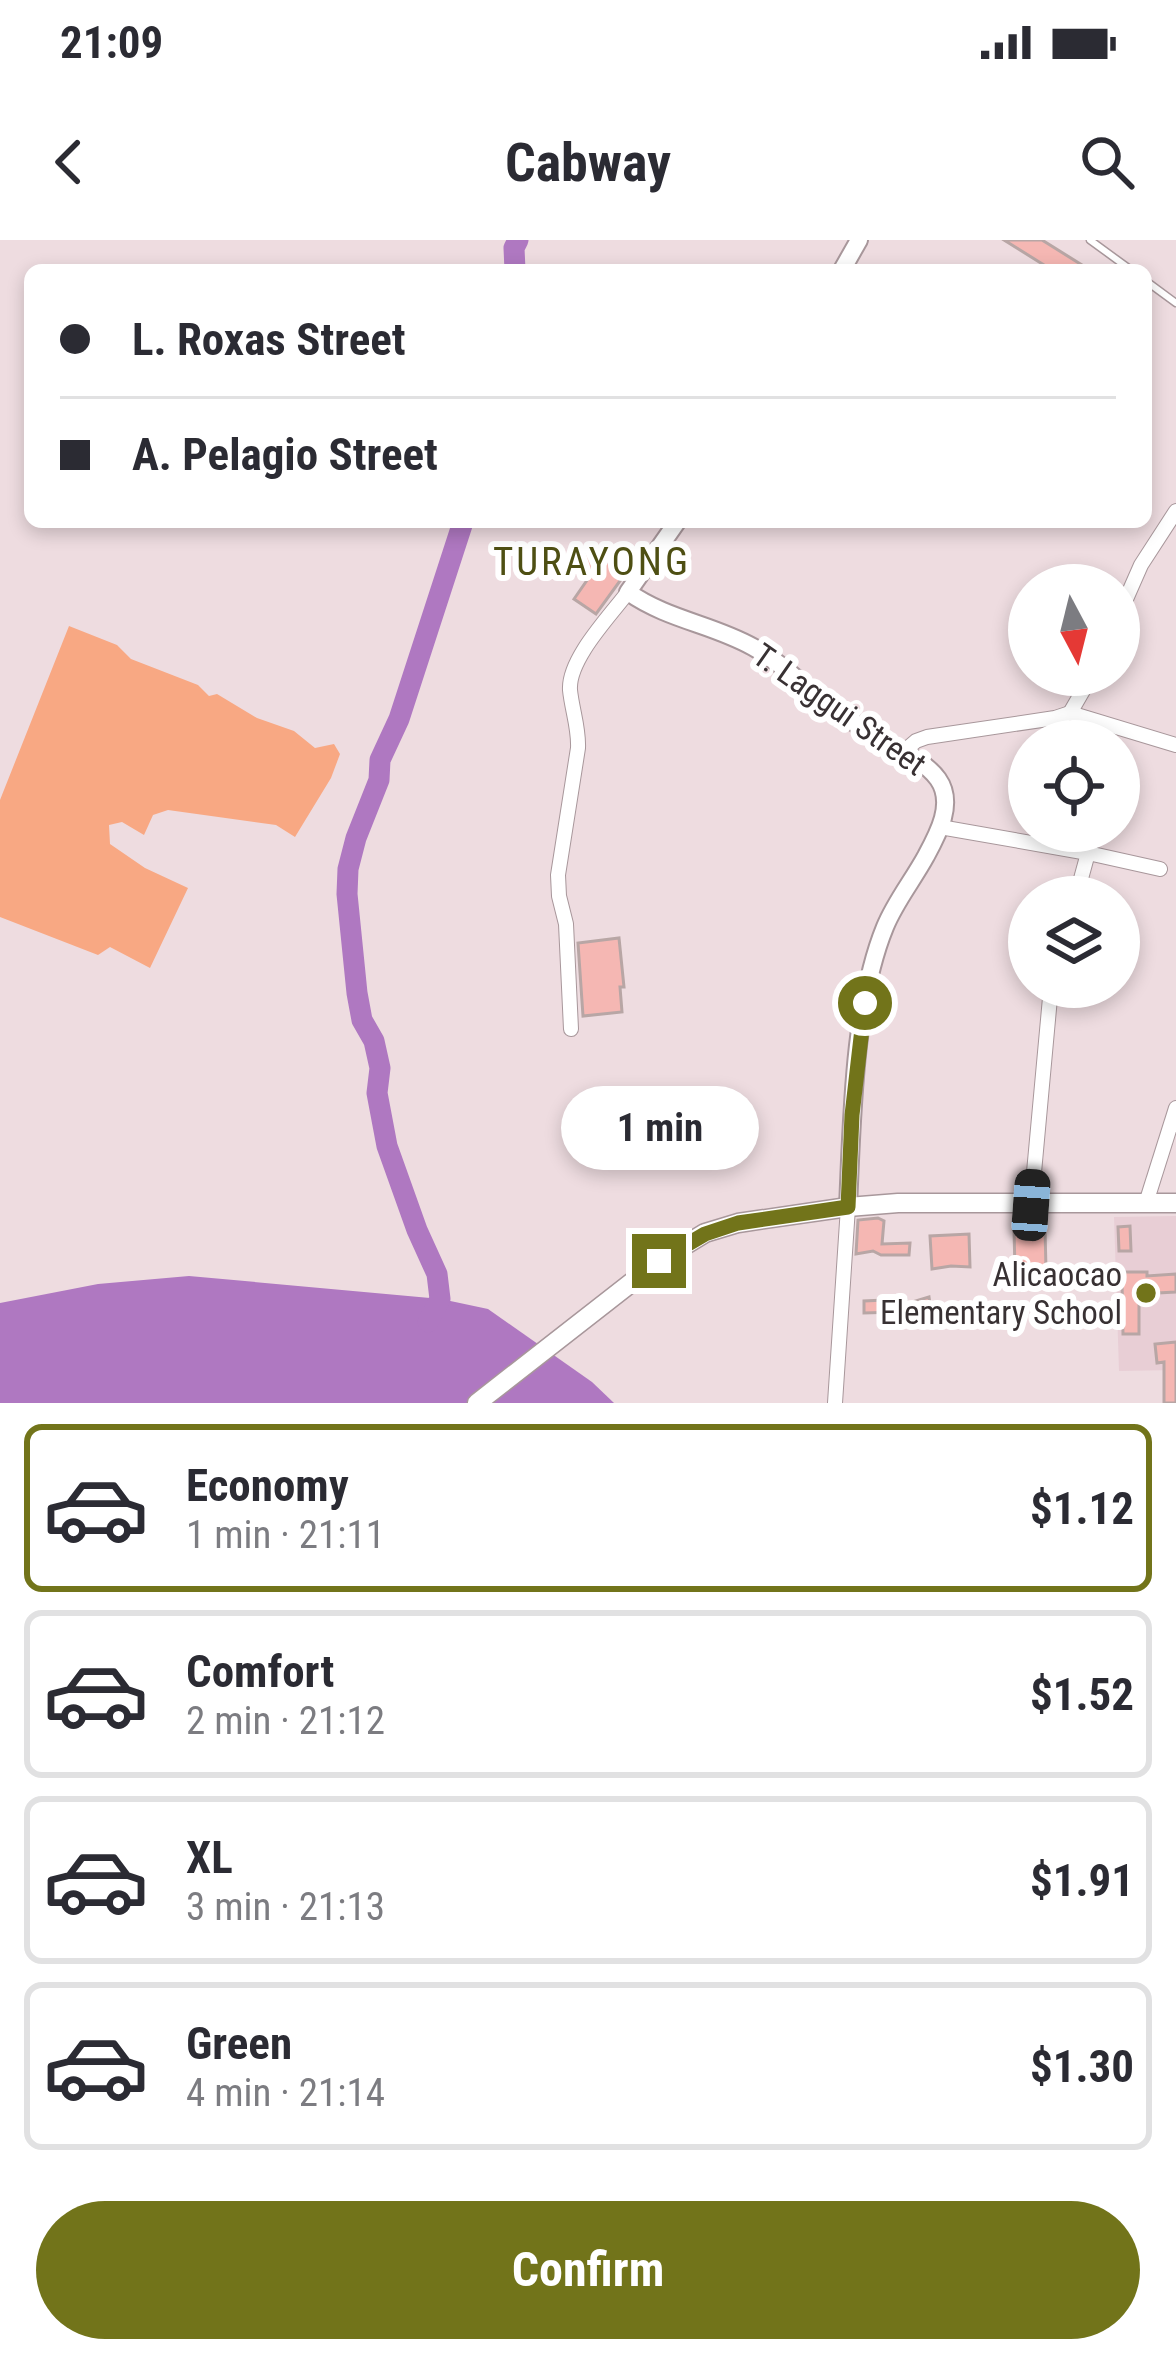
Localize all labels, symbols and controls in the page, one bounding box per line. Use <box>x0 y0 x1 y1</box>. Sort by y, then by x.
text: 21:09 <box>60 16 163 69</box>
icon: back <box>36 129 102 195</box>
icon: search <box>1074 129 1140 195</box>
text: Cabway <box>505 131 671 194</box>
text: L. Roxas Street <box>132 313 406 366</box>
text: A. Pelagio Street <box>132 428 438 481</box>
district label: TURAYONG <box>493 539 691 585</box>
north arrow <box>1008 564 1140 696</box>
map controls <box>1008 564 1140 1008</box>
street label: T. Laggui Street <box>746 635 934 783</box>
button: locate <box>1008 720 1140 852</box>
button: layers <box>1008 876 1140 1008</box>
route start <box>838 976 892 1030</box>
callout: 1 min <box>560 1087 758 1171</box>
text: 1 min <box>617 1105 703 1151</box>
car <box>1011 1168 1051 1242</box>
route end <box>632 1234 686 1288</box>
place label: Alicaocao Elementary School <box>880 1255 1122 1332</box>
marker: Alicaocao Elementary School <box>1133 1280 1159 1306</box>
icon: car <box>42 1454 150 1562</box>
text: Economy <box>186 1459 349 1512</box>
text: $1.12 <box>1030 1482 1134 1535</box>
text: 1 min · 21:11 <box>186 1512 385 1558</box>
icon: car <box>42 1640 150 1748</box>
text: Comfort <box>186 1645 334 1698</box>
text: $1.52 <box>1030 1668 1134 1721</box>
text: 2 min · 21:12 <box>186 1698 385 1744</box>
icon: car <box>42 1826 150 1934</box>
text: XL <box>186 1831 233 1884</box>
text: $1.91 <box>1030 1854 1134 1907</box>
text: 3 min · 21:13 <box>186 1884 385 1930</box>
icon: car <box>42 2012 150 2120</box>
text: Green <box>186 2017 292 2070</box>
text: $1.30 <box>1030 2040 1134 2093</box>
text: 4 min · 21:14 <box>186 2070 385 2116</box>
button: Confirm <box>36 2201 1140 2339</box>

